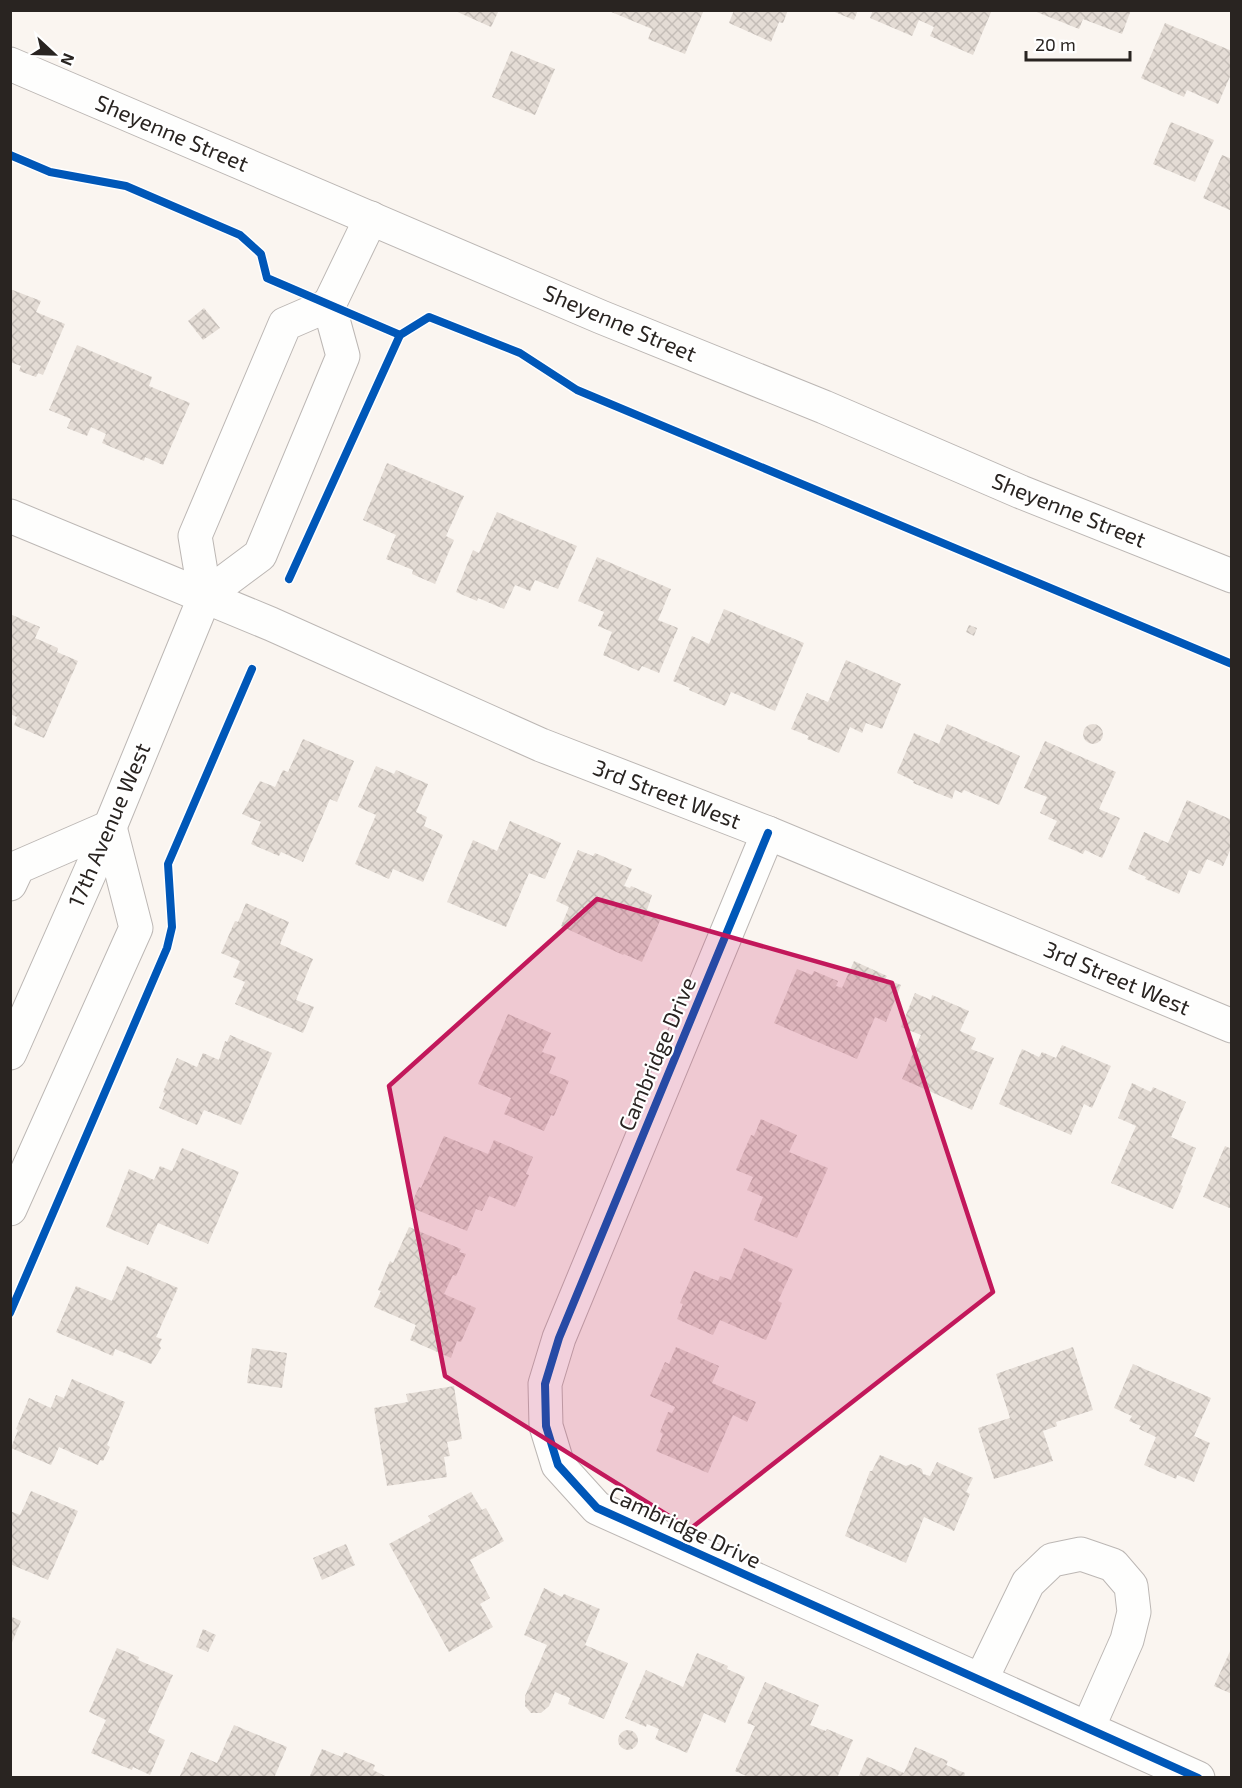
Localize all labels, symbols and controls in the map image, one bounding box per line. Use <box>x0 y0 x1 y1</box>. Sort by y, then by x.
north arrow <box>24 24 84 84</box>
scale bar <box>1026 24 1130 62</box>
text: 20 m <box>1035 33 1076 55</box>
text: N <box>57 51 79 69</box>
street label: Sheyenne Street <box>92 88 253 176</box>
street label: Sheyenne Street <box>540 278 701 366</box>
street label: Sheyenne Street <box>989 466 1150 552</box>
street label: 17th Avenue West <box>62 739 154 911</box>
street label: 3rd Street West <box>590 753 745 833</box>
street label: 3rd Street West <box>1041 935 1194 1020</box>
street label: Cambridge Drive <box>612 973 700 1134</box>
street label: Cambridge Drive <box>605 1480 765 1573</box>

